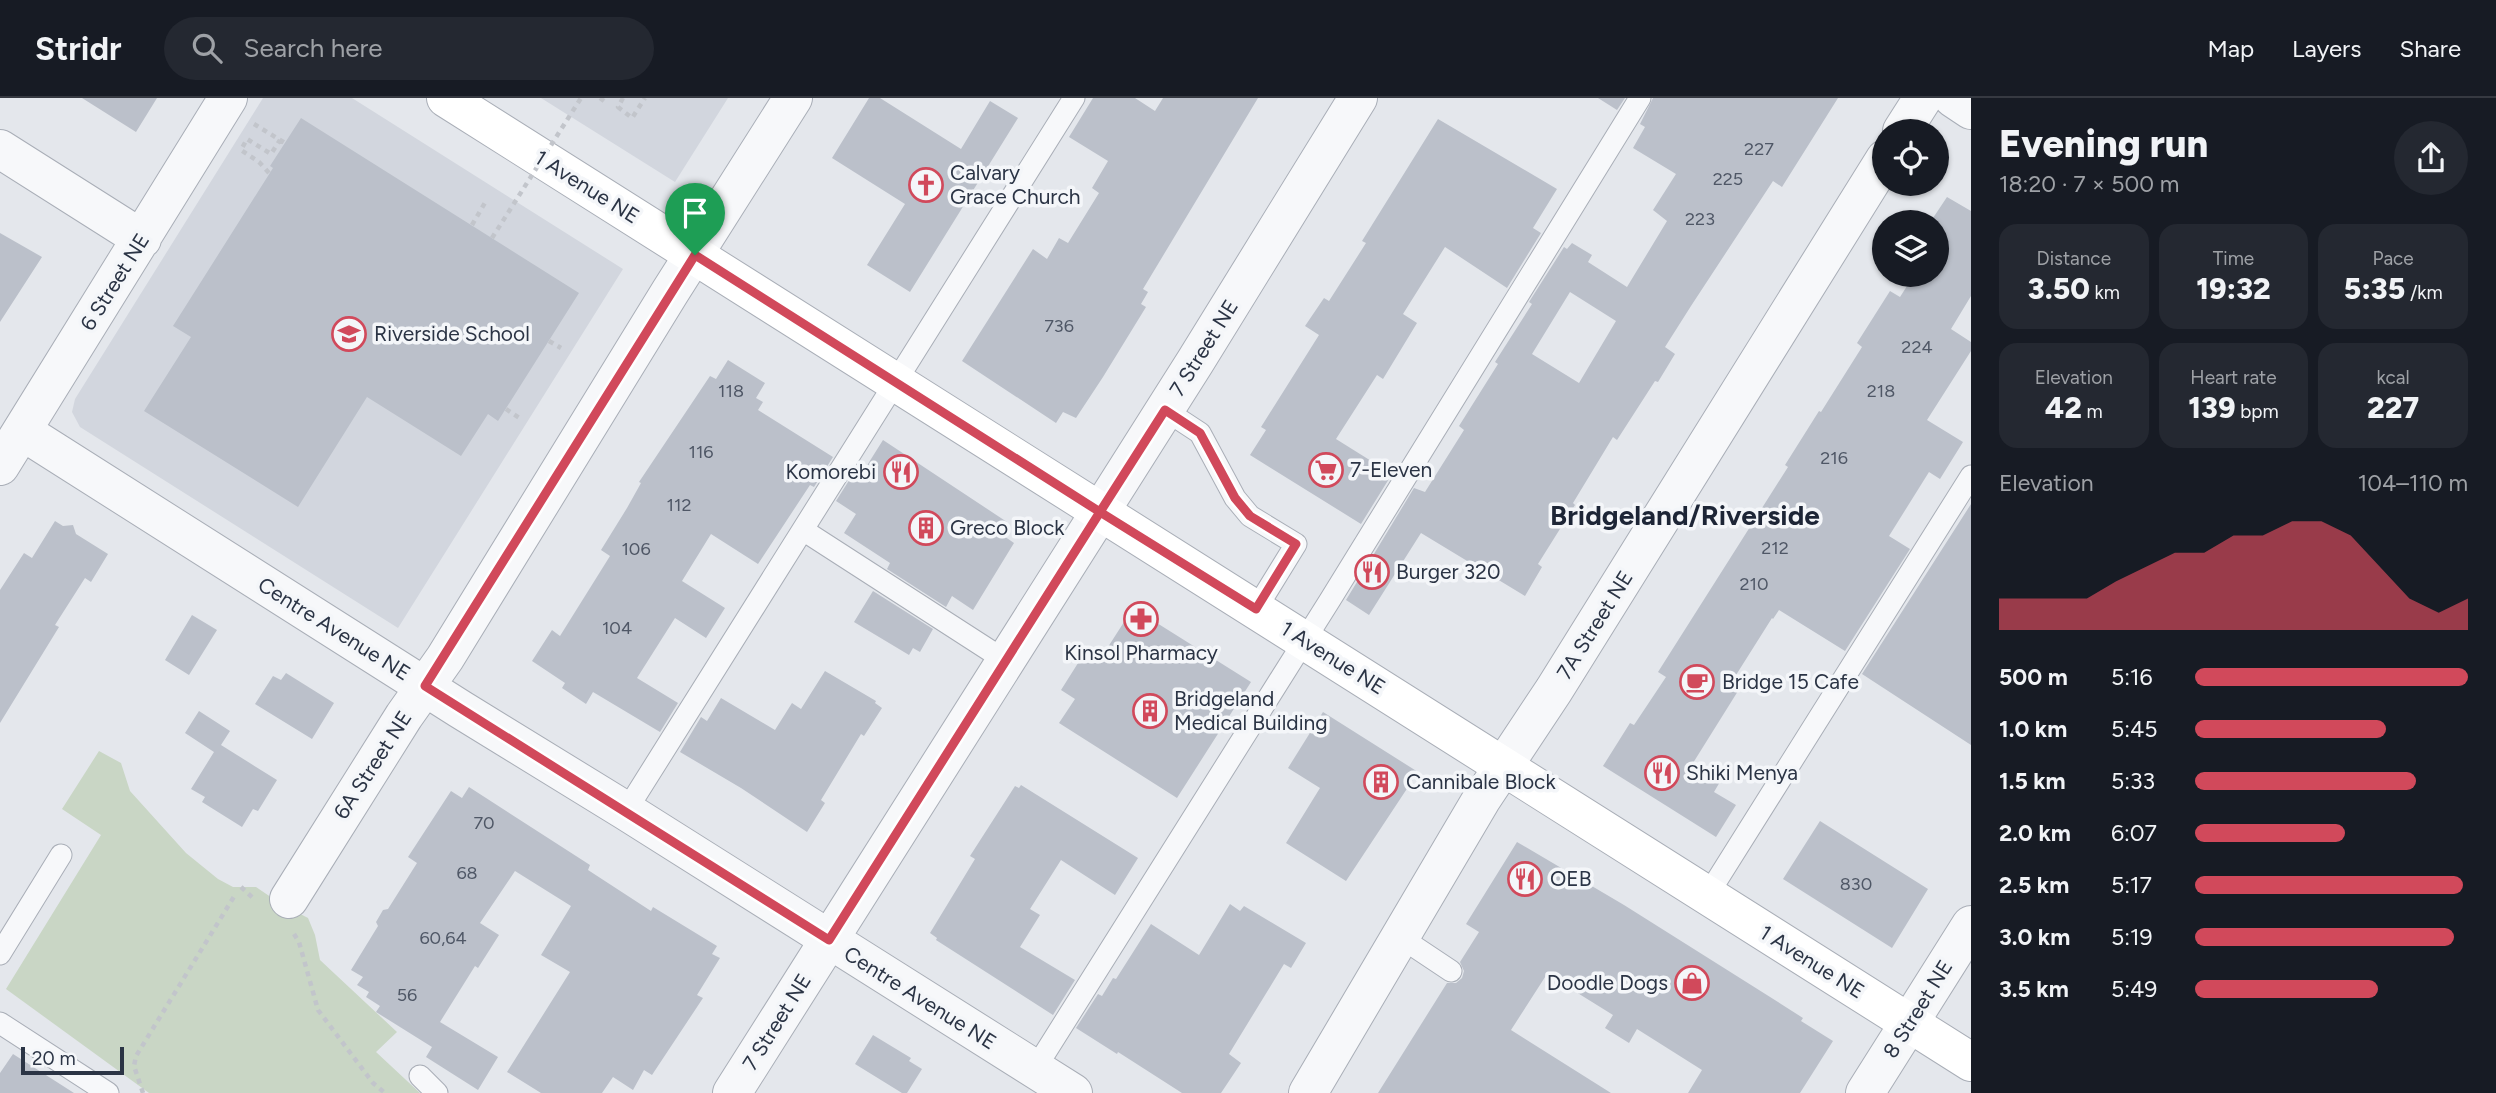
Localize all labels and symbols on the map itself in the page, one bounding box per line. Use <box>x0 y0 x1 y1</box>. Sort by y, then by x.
house number: 227 <box>1744 138 1774 160</box>
street label: 1 Avenue NE <box>530 145 644 229</box>
place label: Calvary Grace Church <box>950 160 1081 209</box>
church icon: Calvary Grace Church <box>907 166 945 204</box>
house number: 225 <box>1713 168 1743 190</box>
pin <box>665 183 725 255</box>
house number: 223 <box>1685 208 1715 230</box>
street label: 6 Street NE <box>75 229 154 335</box>
street label: 7 Street NE <box>1164 295 1243 401</box>
school or university icon: Riverside School <box>330 315 368 353</box>
house number: 736 <box>1044 315 1074 337</box>
place label: Riverside School <box>374 321 530 346</box>
house number: 224 <box>1901 336 1933 358</box>
house number: 118 <box>718 380 744 402</box>
house number: 218 <box>1867 380 1895 402</box>
house number: 116 <box>688 441 714 463</box>
house number: 216 <box>1820 447 1848 469</box>
supermarket icon: 7-Eleven <box>1307 451 1345 489</box>
restaurant icon: Komorebi <box>882 453 920 491</box>
place label: 7-Eleven <box>1350 457 1432 482</box>
place label: Komorebi <box>785 459 876 484</box>
house number: 112 <box>667 494 691 516</box>
district label: Bridgeland/Riverside <box>1550 498 1820 532</box>
building icon: Greco Block <box>907 509 945 547</box>
place label: Greco Block <box>950 515 1065 540</box>
house number: 212 <box>1761 537 1789 559</box>
house number: 106 <box>621 538 651 560</box>
restaurant icon: Burger 320 <box>1353 553 1391 591</box>
place label: Burger 320 <box>1396 559 1500 584</box>
street label: 7A Street NE <box>1551 566 1638 684</box>
street label: Centre Avenue NE <box>253 572 415 686</box>
house number: 210 <box>1739 573 1769 595</box>
pharmacy icon: Kinsol Pharmacy <box>1122 600 1160 638</box>
street label: 1 Avenue NE <box>1276 616 1390 700</box>
house number: 104 <box>602 617 632 639</box>
place label: Kinsol Pharmacy <box>1064 640 1218 665</box>
cafe icon: Bridge 15 Cafe <box>1678 663 1716 701</box>
place label: Bridge 15 Cafe <box>1722 669 1859 694</box>
place label: Bridgeland Medical Building <box>1174 686 1328 735</box>
building icon: Bridgeland Medical Building <box>1131 692 1169 730</box>
street label: 6A Street NE <box>328 706 417 824</box>
restaurant icon: Shiki Menya <box>1643 754 1681 792</box>
place label: Shiki Menya <box>1686 760 1798 785</box>
building icon: Cannibale Block <box>1362 763 1400 801</box>
place label: Cannibale Block <box>1406 769 1556 794</box>
house number: 70 <box>473 812 495 834</box>
restaurant icon: OEB <box>1506 860 1544 898</box>
house number: 68 <box>456 862 478 884</box>
place label: OEB <box>1550 866 1592 891</box>
house number: 830 <box>1840 873 1872 895</box>
street label: 1 Avenue NE <box>1755 920 1869 1004</box>
house number: 60,64 <box>419 927 467 949</box>
street label: Centre Avenue NE <box>839 941 1001 1055</box>
street label: 8 Street NE <box>1878 955 1958 1062</box>
shop icon: Doodle Dogs <box>1673 964 1711 1002</box>
street label: 7 Street NE <box>737 969 816 1075</box>
place label: Doodle Dogs <box>1547 970 1668 995</box>
house number: 56 <box>397 984 417 1006</box>
scale bar <box>21 1044 124 1076</box>

